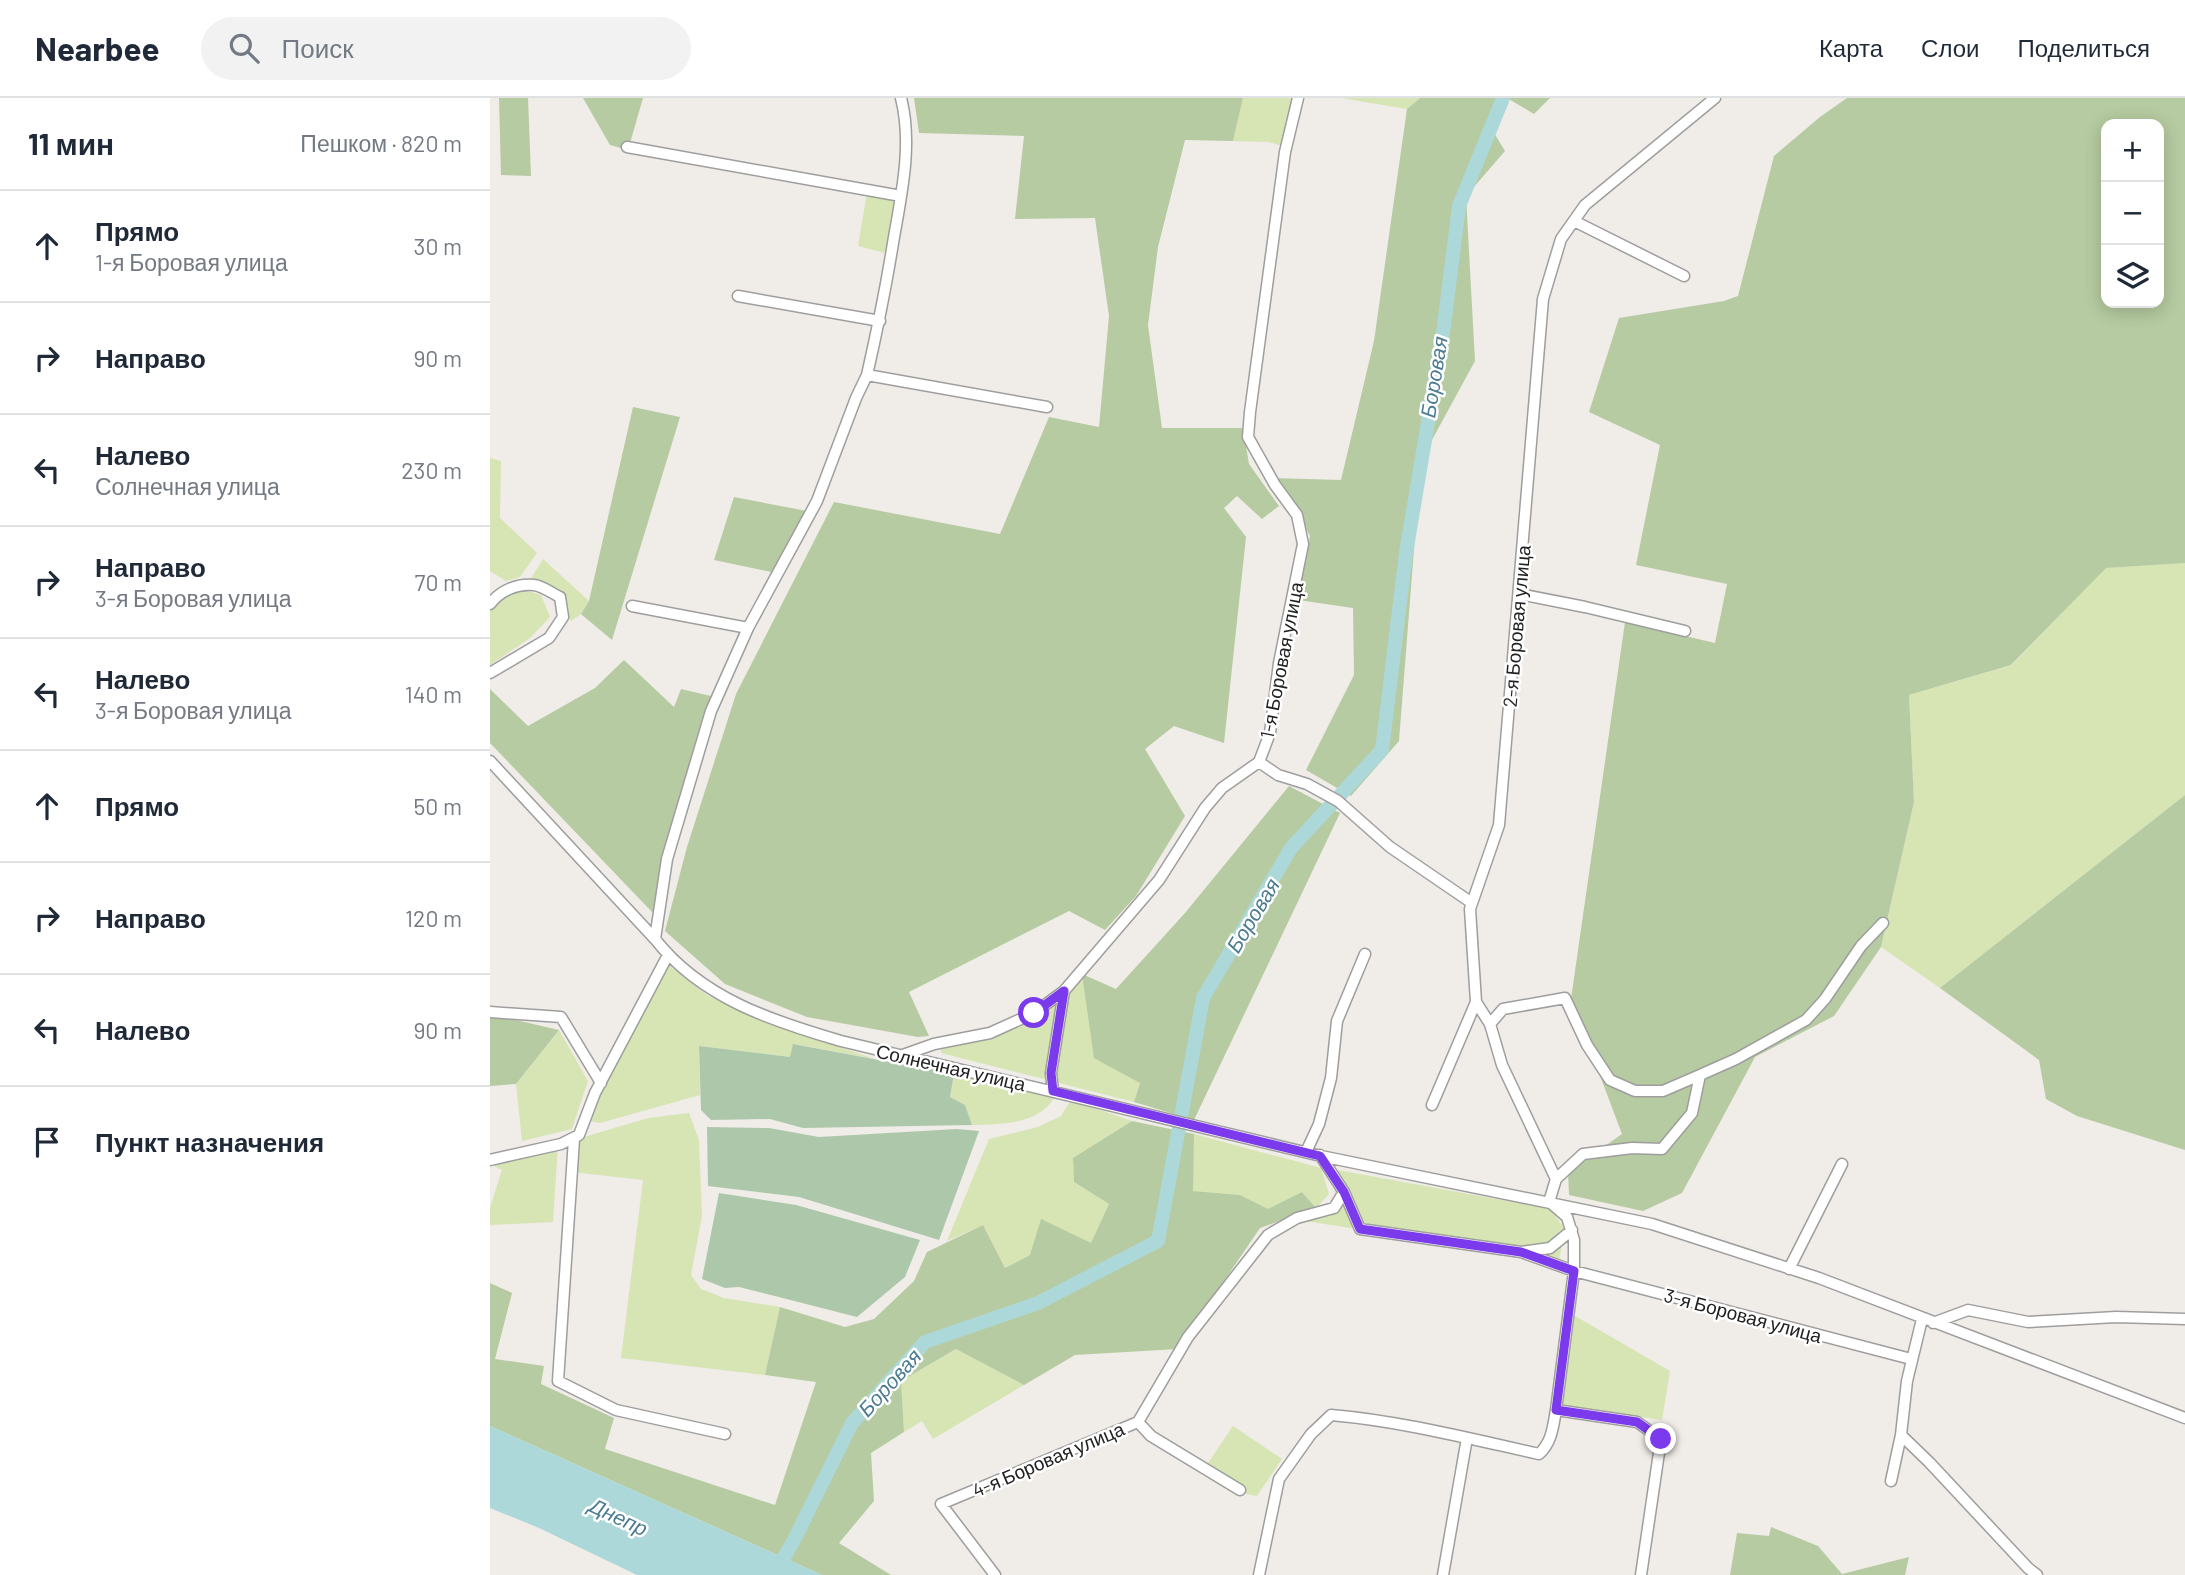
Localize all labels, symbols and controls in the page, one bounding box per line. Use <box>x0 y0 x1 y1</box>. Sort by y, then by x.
search box <box>201 17 691 80</box>
text: Nearbee <box>35 28 159 68</box>
icon: search <box>225 29 263 67</box>
text: Поиск <box>281 32 354 63</box>
text: Карта <box>1819 33 1883 62</box>
text: Слои <box>1921 33 1979 62</box>
text: Поделиться <box>2017 33 2150 62</box>
map controls <box>2101 119 2164 308</box>
button: + <box>2101 119 2164 182</box>
text: 11 мин <box>28 125 114 161</box>
text: Пешком · 820 m <box>300 129 462 157</box>
button: − <box>2101 182 2164 245</box>
text: Прямо <box>95 215 179 246</box>
icon: ahead <box>28 227 66 265</box>
text: 30 m <box>414 232 462 260</box>
button: layers <box>2101 245 2164 308</box>
text: 1-я Боровая улица <box>95 248 288 276</box>
water label: Боровая <box>1414 334 1452 420</box>
icon: right <box>28 339 66 377</box>
text: Направо <box>95 342 206 373</box>
text: 90 m <box>413 344 462 372</box>
text: Налево <box>95 439 190 470</box>
icon: left <box>28 451 66 489</box>
text: 230 m <box>401 456 462 484</box>
text: Солнечная улица <box>95 472 280 500</box>
street label: 2-я Боровая улица <box>1497 544 1535 708</box>
text: Направо <box>95 551 206 582</box>
icon: right <box>28 563 66 601</box>
text: 70 m <box>415 568 462 596</box>
street label: 1-я Боровая улица <box>1255 579 1308 740</box>
text: 3-я Боровая улица <box>95 584 291 612</box>
text: Налево <box>95 663 190 694</box>
icon: left <box>28 675 66 713</box>
text: 140 m <box>405 680 462 708</box>
text: 3-я Боровая улица <box>95 696 291 724</box>
icon: ahead <box>28 787 66 825</box>
text: Прямо <box>95 790 179 821</box>
text: 50 m <box>414 792 462 820</box>
water label: Боровая <box>1220 873 1284 957</box>
icon: right <box>28 899 66 937</box>
text: Направо <box>95 902 206 933</box>
text: 120 m <box>405 904 462 932</box>
route start <box>1018 997 1049 1028</box>
icon: left <box>28 1011 66 1049</box>
text: Налево <box>95 1014 190 1045</box>
text: 90 m <box>413 1016 462 1044</box>
street label: Солнечная улица <box>874 1039 1028 1095</box>
icon: arrive <box>28 1123 66 1161</box>
text: Пункт назначения <box>95 1126 324 1157</box>
street label: 3-я Боровая улица <box>1662 1283 1825 1347</box>
water label: Боровая <box>852 1343 926 1421</box>
street label: 4-я Боровая улица <box>968 1416 1128 1501</box>
route end <box>1645 1423 1676 1454</box>
water label: Днепр <box>584 1491 652 1540</box>

